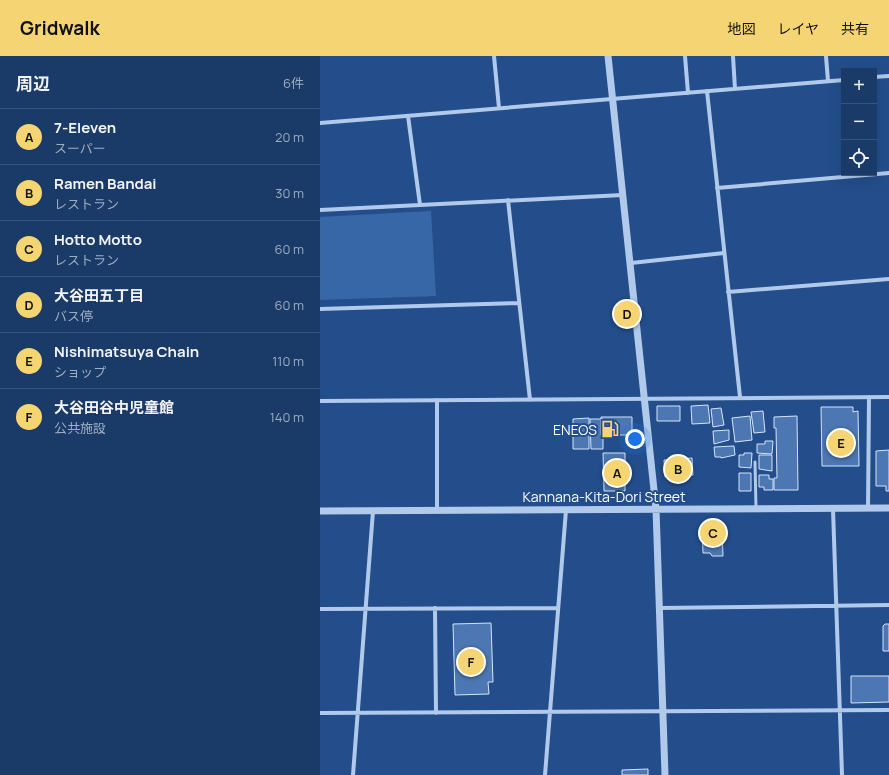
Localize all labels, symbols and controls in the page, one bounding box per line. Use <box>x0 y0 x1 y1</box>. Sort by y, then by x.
text: Gridwalk <box>20 15 100 41</box>
text: 地図 <box>727 19 755 38</box>
text: レイヤ <box>777 19 819 38</box>
text: 共有 <box>841 19 869 38</box>
map controls <box>841 68 877 176</box>
button: + <box>841 68 877 104</box>
text: 周辺 <box>16 72 50 95</box>
text: 6件 <box>283 74 304 92</box>
button: − <box>841 104 877 140</box>
text: 7-Eleven <box>54 117 116 138</box>
text: A <box>25 128 33 146</box>
text: 20 m <box>275 128 304 146</box>
text: スーパー <box>54 139 106 157</box>
button: locate <box>841 140 877 176</box>
text: Ramen Bandai <box>54 173 157 194</box>
text: B <box>25 184 33 202</box>
text: 30 m <box>275 184 304 202</box>
text: レストラン <box>54 195 119 213</box>
text: Hotto Motto <box>54 229 142 250</box>
text: C <box>24 240 34 258</box>
text: 60 m <box>274 240 304 258</box>
text: レストラン <box>54 251 119 269</box>
text: 大谷田五丁目 <box>54 285 144 306</box>
text: D <box>24 296 34 314</box>
text: 60 m <box>274 296 304 314</box>
pin: D <box>614 299 640 329</box>
text: バス停 <box>54 307 93 325</box>
text: Nishimatsuya Chain <box>54 341 199 362</box>
text: E <box>25 352 33 370</box>
text: 110 m <box>272 352 304 370</box>
text: ショップ <box>54 363 106 381</box>
text: 大谷田谷中児童館 <box>54 397 174 418</box>
text: F <box>26 408 32 426</box>
text: 140 m <box>270 408 304 426</box>
text: 公共施設 <box>54 419 106 437</box>
fuel station icon: ENEOS <box>600 419 620 439</box>
place label: ENEOS <box>553 420 597 439</box>
pin: E <box>828 428 854 458</box>
your location <box>625 429 645 449</box>
pin: B <box>665 454 691 484</box>
pin: A <box>604 458 630 488</box>
street label: Kannana-Kita-Dori Street <box>522 487 686 506</box>
pin: C <box>700 518 726 548</box>
pin: F <box>458 647 484 677</box>

